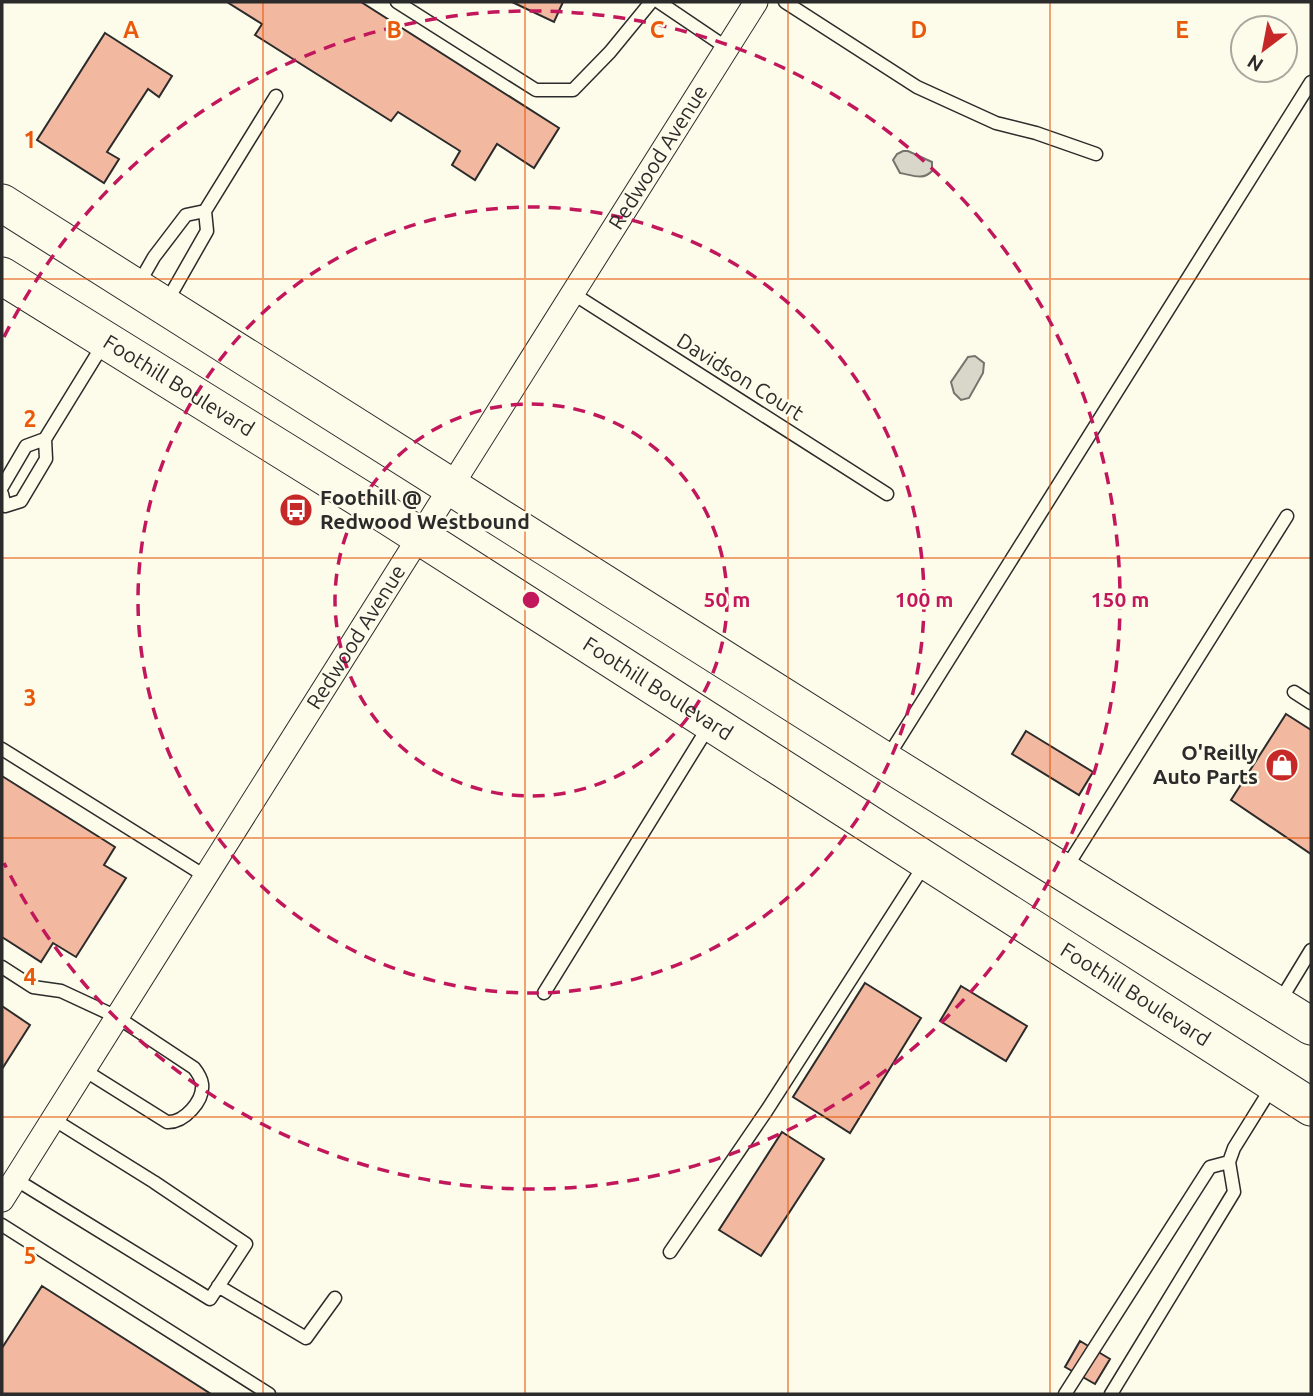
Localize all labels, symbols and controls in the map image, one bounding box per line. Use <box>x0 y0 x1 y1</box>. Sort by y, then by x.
north arrow <box>1229 14 1299 84</box>
text: A <box>123 17 139 42</box>
text: B <box>386 17 402 42</box>
text: C <box>650 17 665 42</box>
text: D <box>911 17 927 42</box>
text: E <box>1175 17 1189 42</box>
text: N <box>1243 50 1267 77</box>
street label: Redwood Avenue <box>603 80 712 233</box>
text: 1 <box>24 127 36 152</box>
street label: Davidson Court <box>673 328 808 425</box>
street label: Foothill Boulevard <box>99 329 259 441</box>
text: 2 <box>24 406 36 431</box>
place label: Foothill @ Redwood Westbound <box>320 485 530 533</box>
bus stop icon: Foothill @ Redwood Westbound <box>277 491 315 529</box>
street label: Redwood Avenue <box>301 560 410 713</box>
text: 50 m <box>704 587 750 611</box>
text: 100 m <box>895 587 953 611</box>
text: 150 m <box>1091 587 1149 611</box>
centre of rings <box>519 588 543 612</box>
street label: Foothill Boulevard <box>579 631 738 745</box>
text: 3 <box>24 685 36 710</box>
place label: O'Reilly Auto Parts <box>1153 740 1258 788</box>
shop icon: O'Reilly Auto Parts <box>1263 746 1301 784</box>
street label: Foothill Boulevard <box>1057 937 1215 1050</box>
text: 4 <box>24 964 37 989</box>
text: 5 <box>24 1243 36 1268</box>

